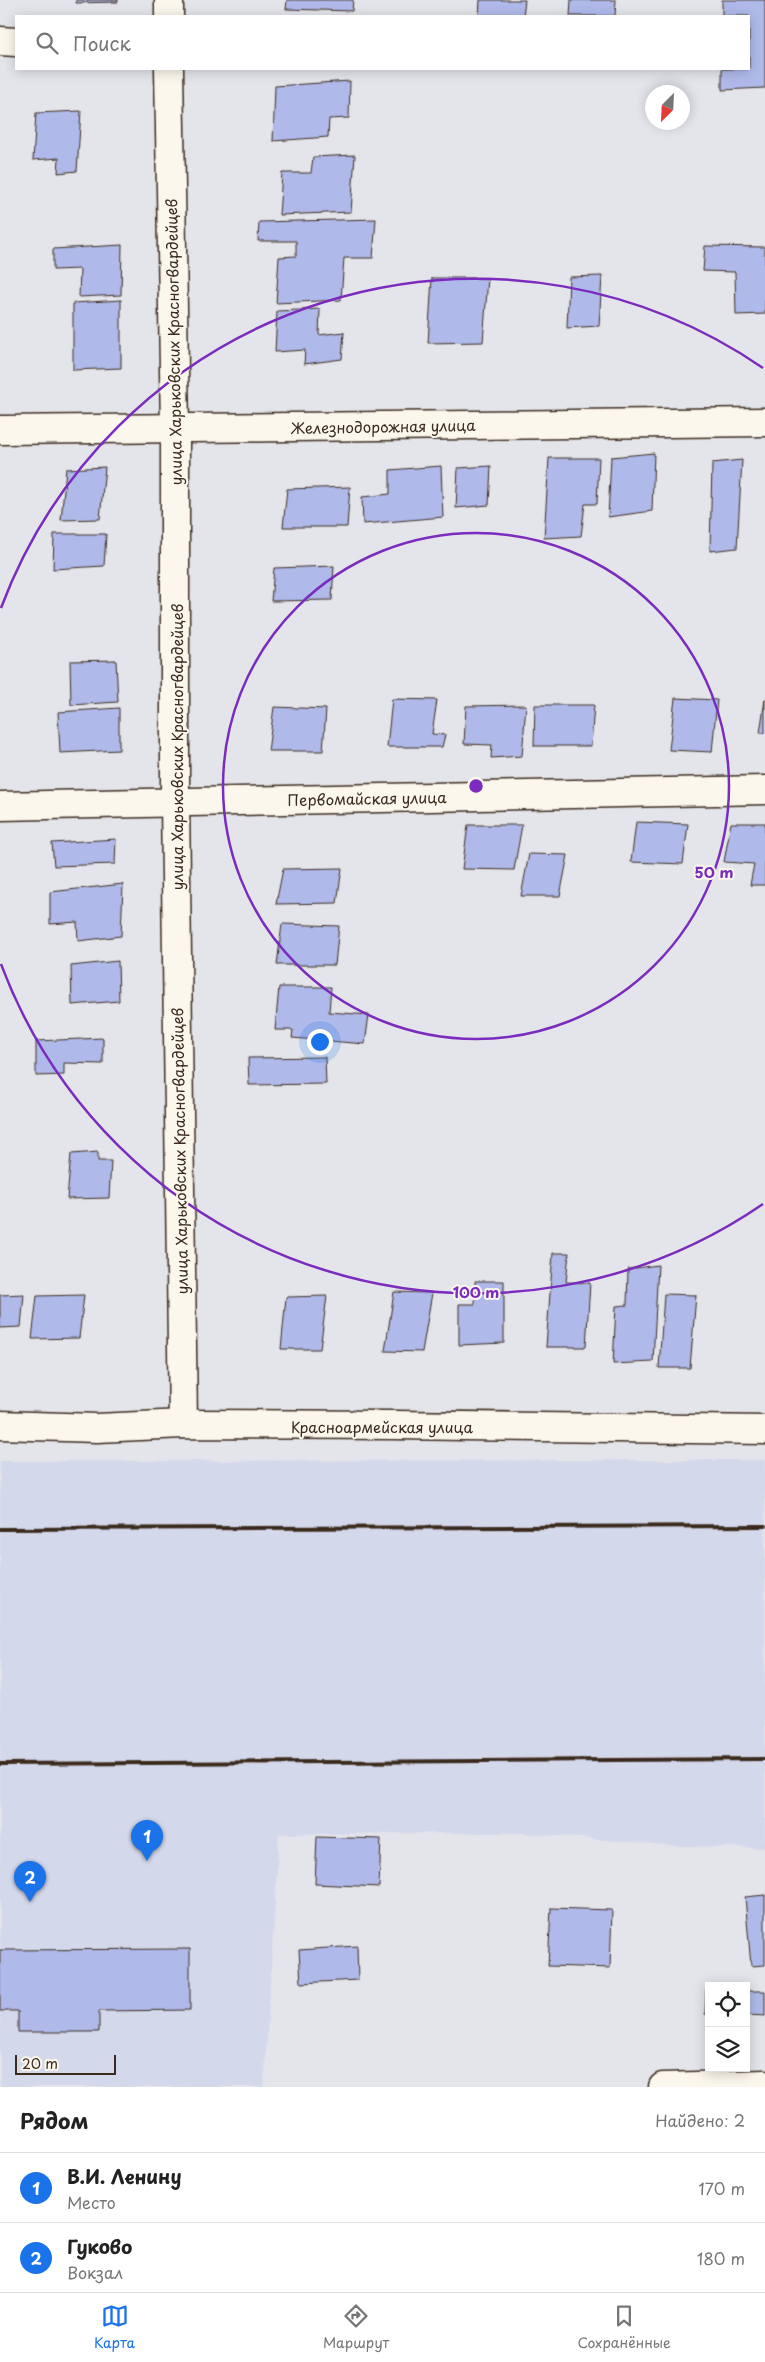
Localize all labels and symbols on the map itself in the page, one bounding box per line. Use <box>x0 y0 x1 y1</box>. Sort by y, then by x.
north arrow <box>645 85 690 130</box>
street label: улица Харьковских Красногвардейцев <box>159 198 187 486</box>
street label: Железнодорожная улица <box>290 413 476 439</box>
street label: улица Харьковских Красногвардейцев <box>165 603 188 890</box>
centre of rings <box>467 777 485 795</box>
street label: Первомайская улица <box>287 785 447 811</box>
text: 50 m <box>695 860 733 883</box>
street label: улица Харьковских Красногвардейцев <box>165 1007 193 1295</box>
your location <box>307 1029 333 1055</box>
text: 100 m <box>453 1280 499 1303</box>
street label: Красноармейская улица <box>291 1415 474 1438</box>
pin: 1 <box>131 1820 163 1861</box>
pin: 2 <box>14 1861 46 1902</box>
scale bar <box>15 2052 116 2075</box>

